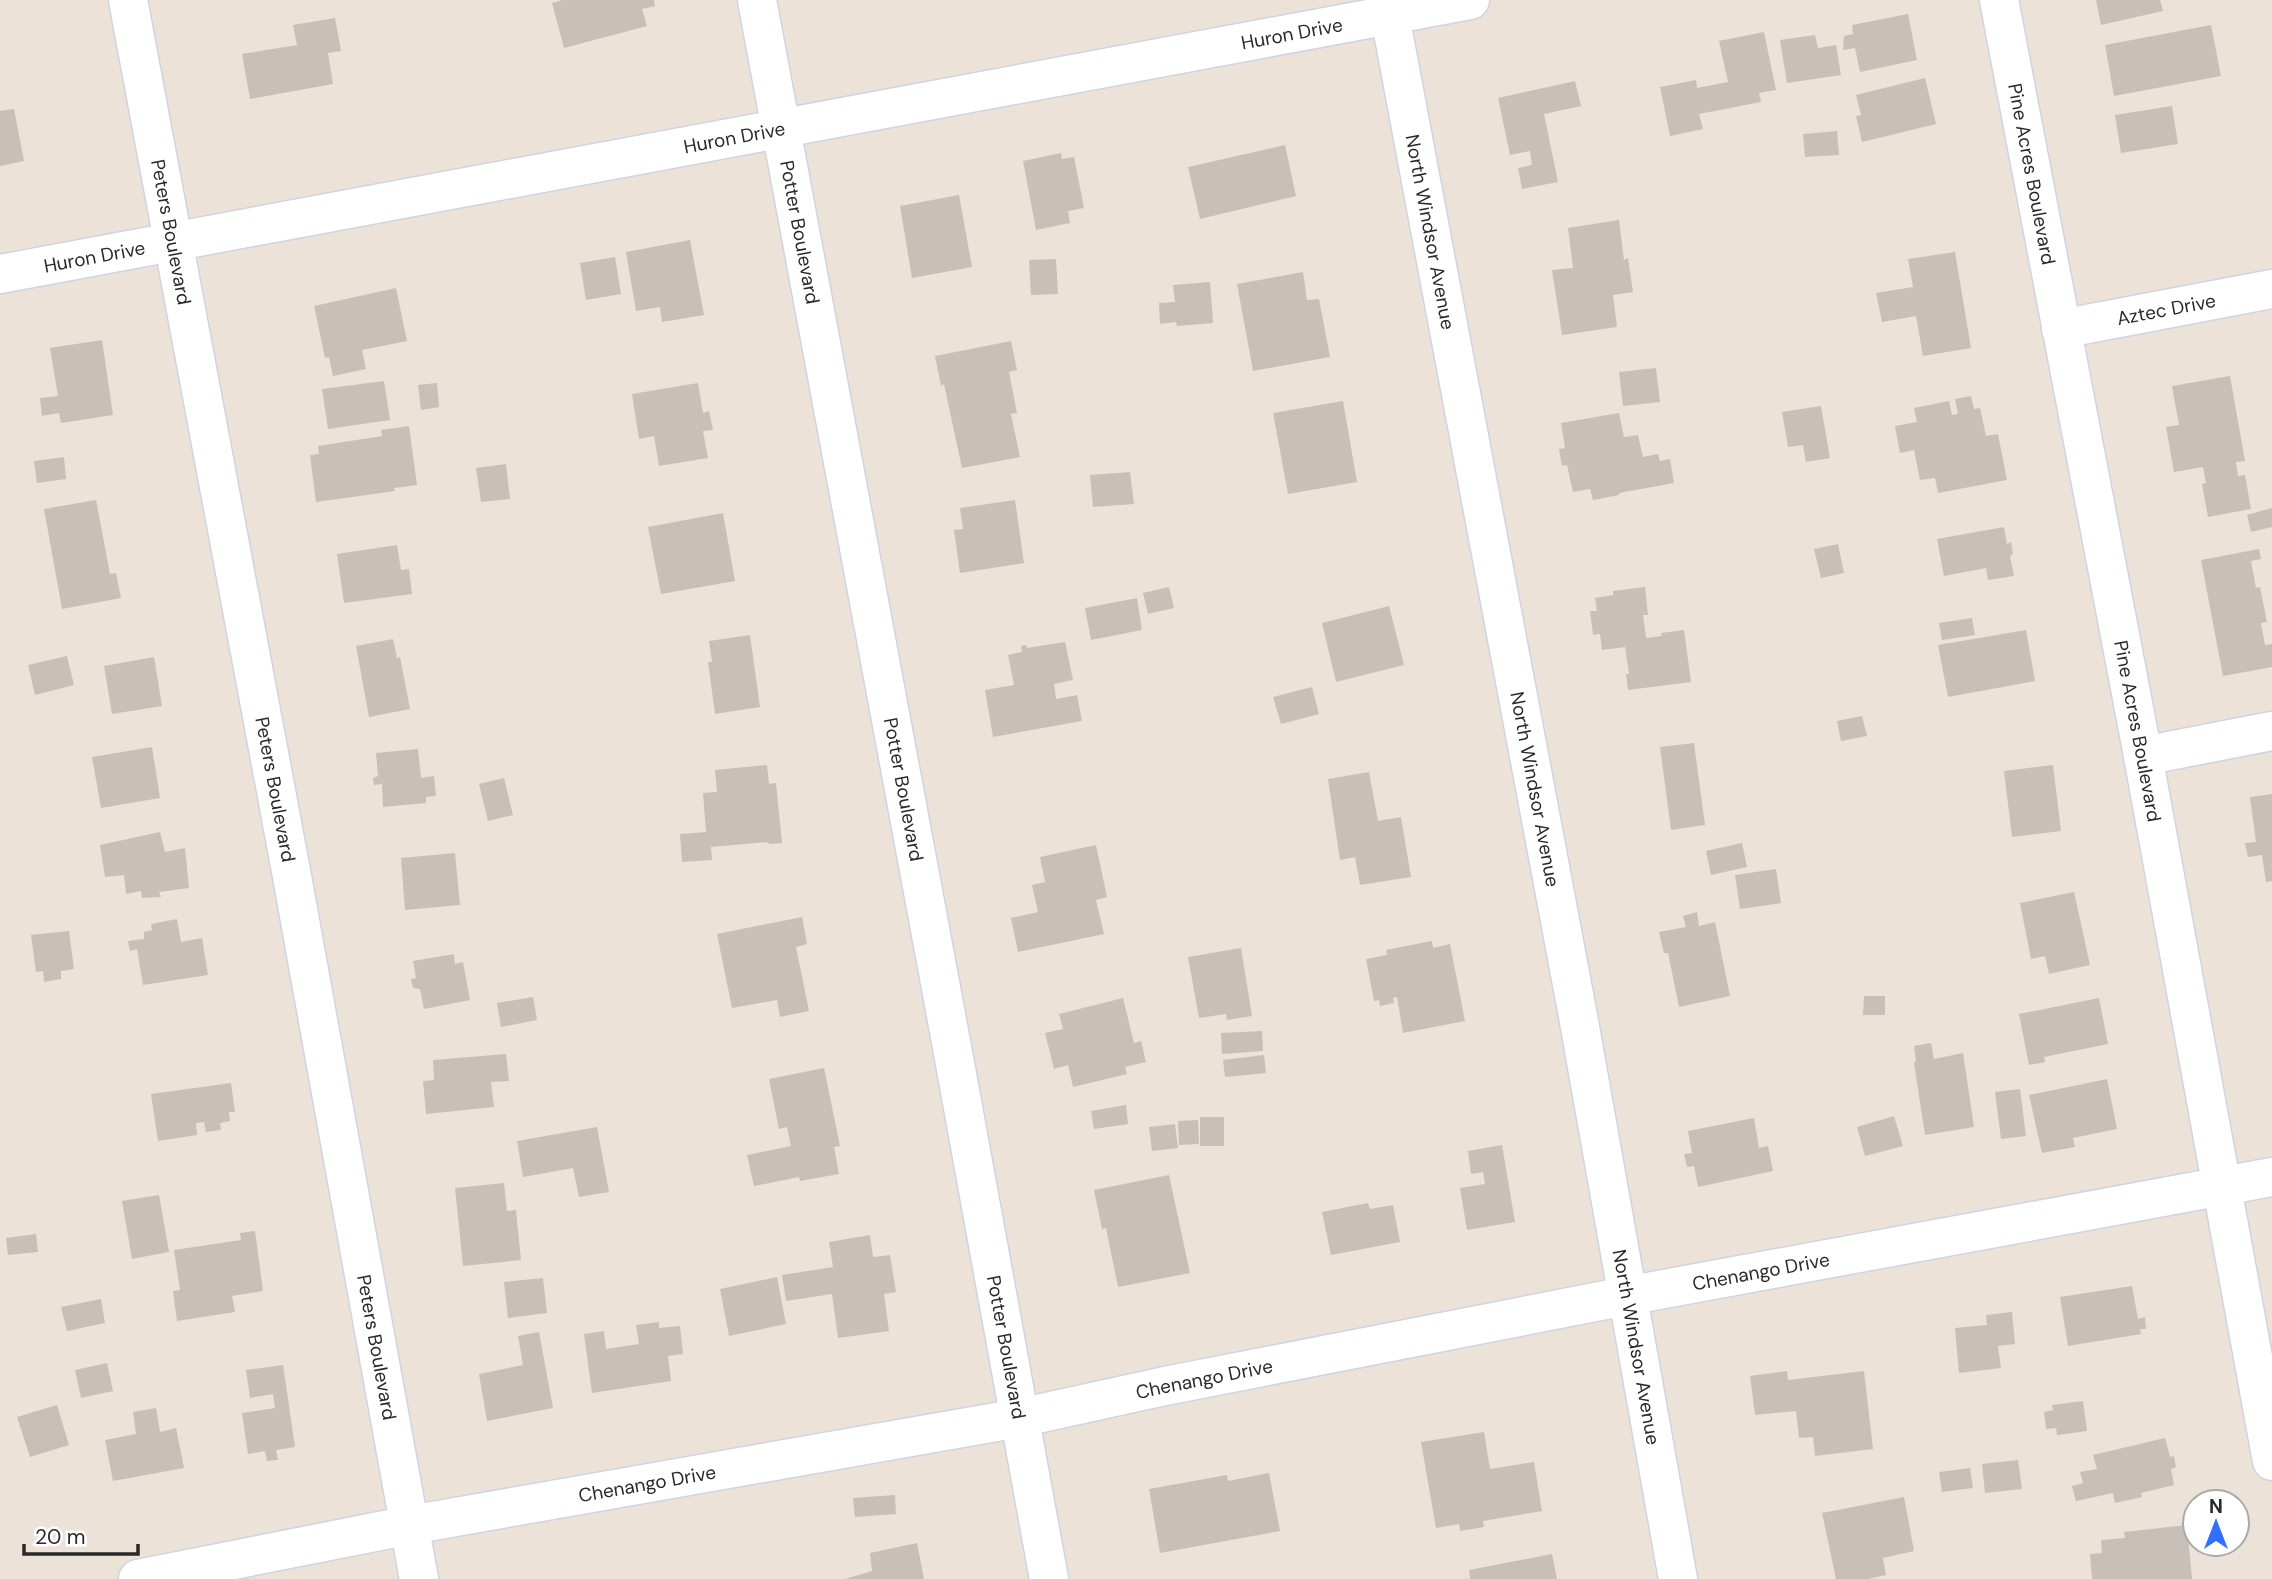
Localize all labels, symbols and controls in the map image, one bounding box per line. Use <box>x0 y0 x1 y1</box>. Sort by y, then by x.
street label: Huron Drive <box>1239 12 1345 55</box>
street label: Pine Acres Boulevard <box>2002 81 2061 267</box>
street label: Huron Drive <box>682 116 787 159</box>
street label: North Windsor Avenue <box>1400 132 1461 332</box>
street label: Peters Boulevard <box>145 157 197 307</box>
street label: Potter Boulevard <box>774 158 825 306</box>
street label: Huron Drive <box>42 235 147 279</box>
street label: Aztec Drive <box>2115 288 2218 331</box>
street label: Pine Acres Boulevard <box>2108 638 2167 824</box>
street label: North Windsor Avenue <box>1504 690 1565 889</box>
street label: Peters Boulevard <box>249 715 301 864</box>
street label: Potter Boulevard <box>878 716 929 863</box>
street label: North Windsor Avenue <box>1607 1247 1666 1447</box>
street label: Chenango Drive <box>1690 1247 1832 1297</box>
street label: Peters Boulevard <box>351 1273 402 1422</box>
street label: Potter Boulevard <box>981 1273 1032 1421</box>
street label: Chenango Drive <box>1133 1353 1275 1405</box>
street label: Chenango Drive <box>576 1459 718 1508</box>
north arrow <box>2181 1488 2251 1558</box>
text: N <box>2209 1494 2223 1519</box>
scale bar <box>24 1512 138 1556</box>
text: 20 m <box>35 1523 86 1551</box>

